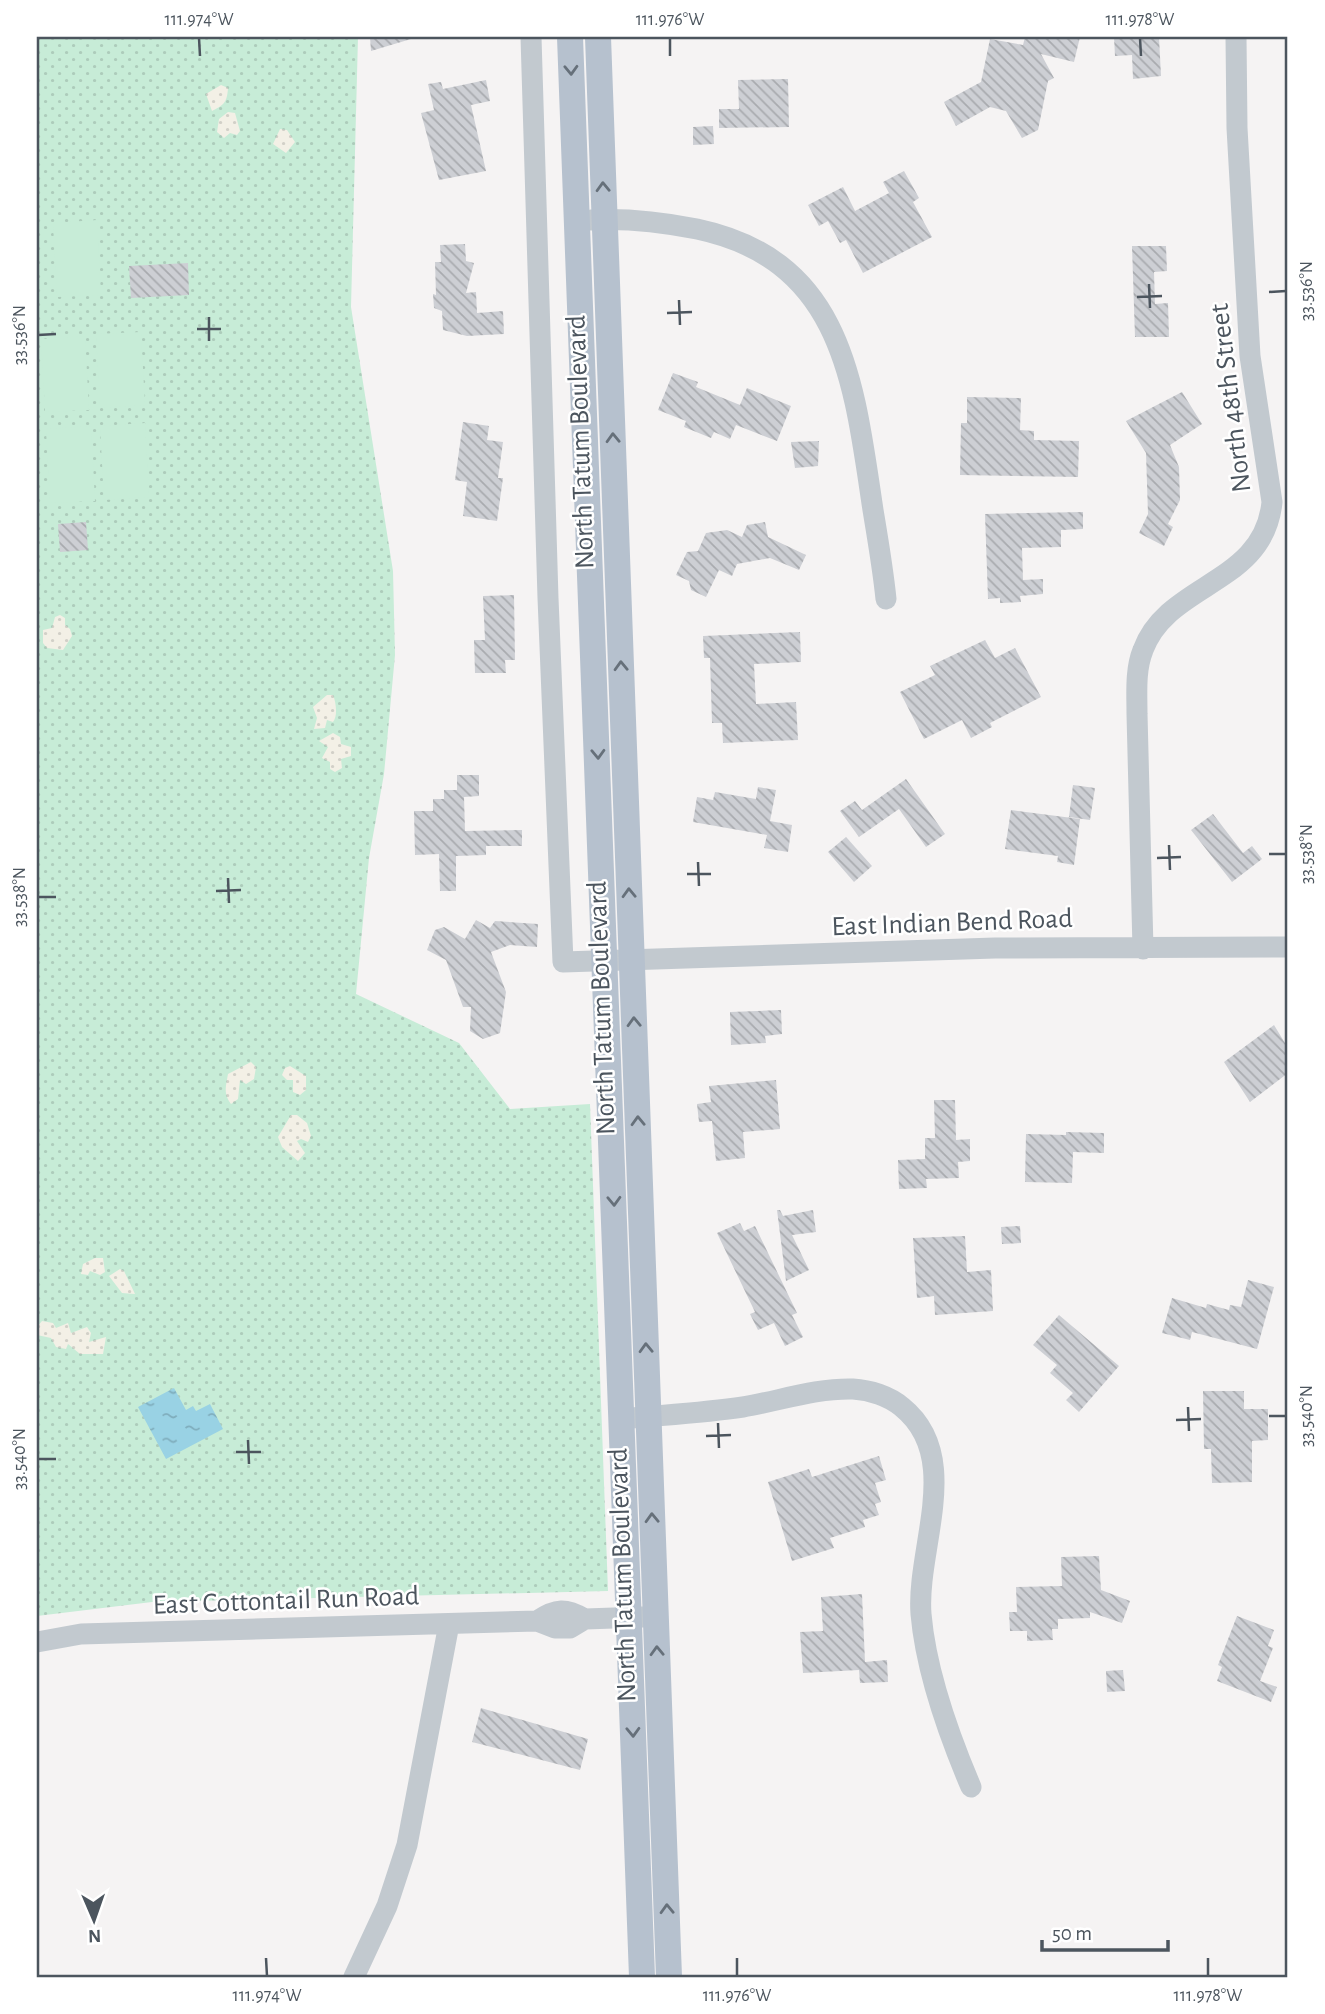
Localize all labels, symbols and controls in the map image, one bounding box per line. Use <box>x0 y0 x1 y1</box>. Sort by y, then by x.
text: 111.974°W <box>165 11 233 29</box>
text: 111.976°W <box>636 11 704 29</box>
text: 111.978°W <box>1106 11 1174 29</box>
one-way arrow <box>564 65 579 76</box>
one-way arrow <box>596 181 611 192</box>
text: 33.536°N <box>1298 261 1316 321</box>
street label: North 48th Street <box>1206 302 1256 494</box>
text: 33.536°N <box>11 305 29 365</box>
street label: North Tatum Boulevard <box>563 315 599 569</box>
one-way arrow <box>605 433 620 444</box>
one-way arrow <box>613 660 628 671</box>
one-way arrow <box>590 749 605 760</box>
text: 33.538°N <box>1298 824 1316 884</box>
text: 33.538°N <box>11 867 29 927</box>
street label: North Tatum Boulevard <box>584 881 620 1135</box>
one-way arrow <box>622 887 637 898</box>
street label: East Indian Bend Road <box>831 905 1073 941</box>
one-way arrow <box>627 1017 642 1028</box>
one-way arrow <box>631 1115 646 1126</box>
one-way arrow <box>606 1196 621 1207</box>
one-way arrow <box>638 1343 653 1354</box>
text: 33.540°N <box>1298 1385 1316 1447</box>
text: 33.540°N <box>11 1428 29 1490</box>
street label: North Tatum Boulevard <box>605 1448 641 1702</box>
one-way arrow <box>644 1513 659 1524</box>
street label: East Cottontail Run Road <box>152 1582 420 1620</box>
one-way arrow <box>650 1645 665 1656</box>
one-way arrow <box>626 1727 641 1738</box>
north arrow <box>60 1884 130 1954</box>
one-way arrow <box>659 1903 674 1914</box>
scale bar <box>1042 1909 1168 1953</box>
text: 50 m <box>1052 1923 1092 1944</box>
text: N <box>88 1926 101 1945</box>
text: 111.974°W <box>233 1987 301 2005</box>
text: 111.976°W <box>703 1987 771 2005</box>
text: 111.978°W <box>1174 1987 1242 2005</box>

